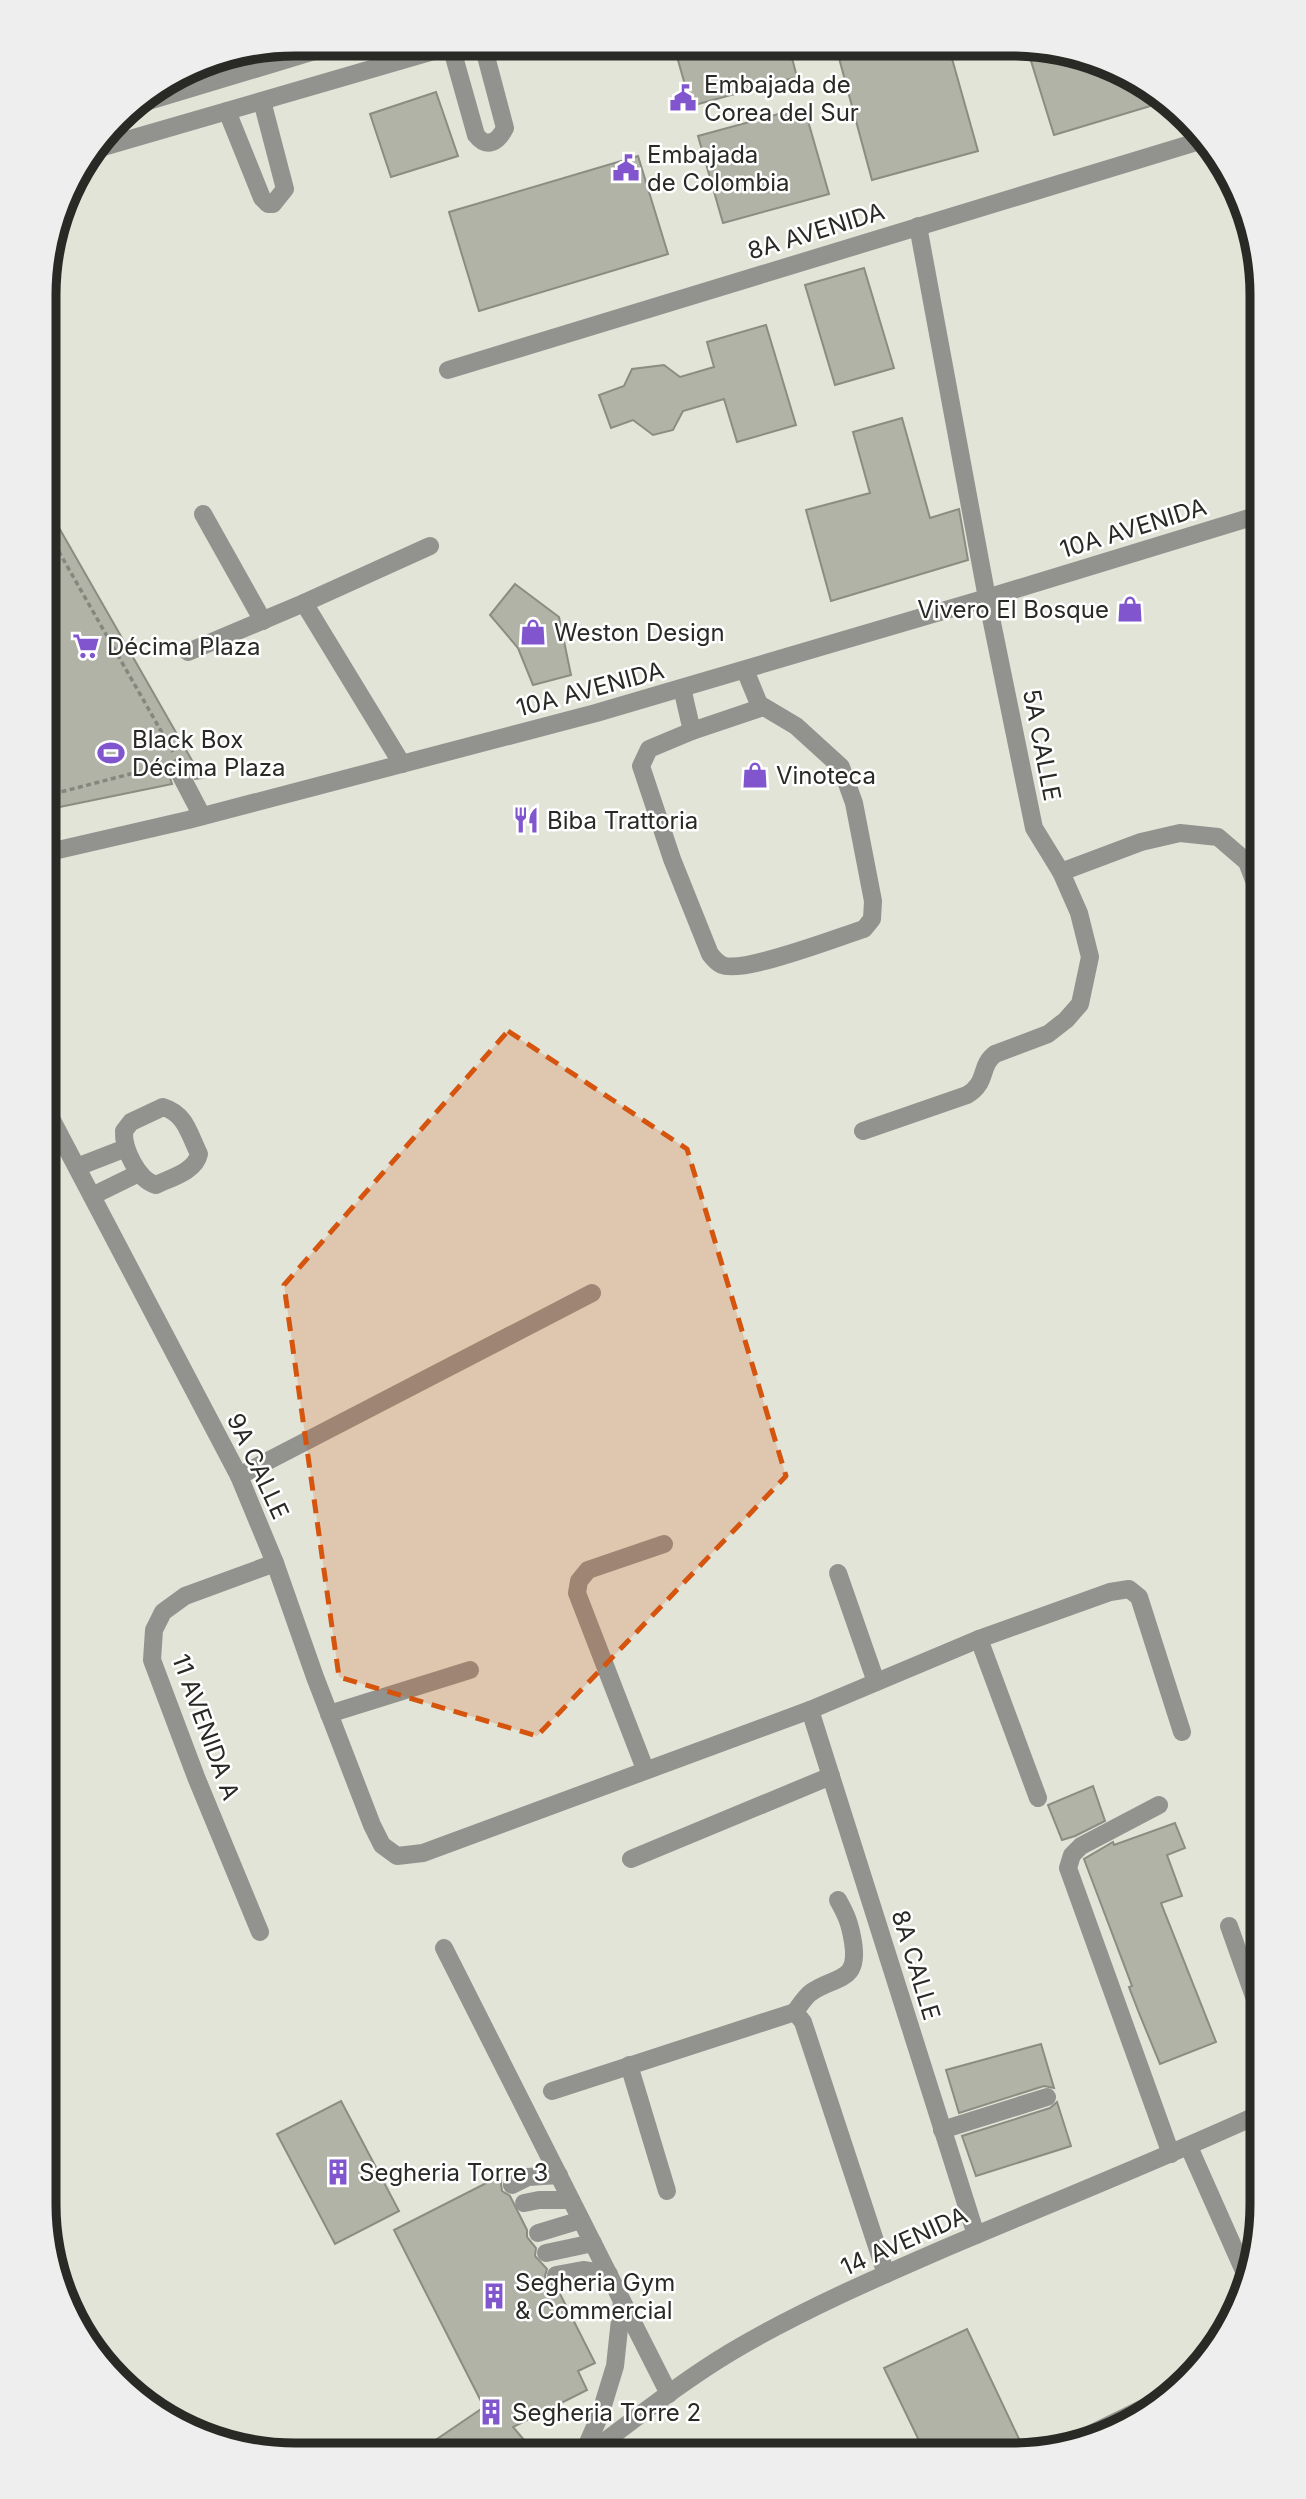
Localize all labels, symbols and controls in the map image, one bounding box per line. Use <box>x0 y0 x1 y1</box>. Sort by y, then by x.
place label: Embajada de Corea del Sur <box>704 70 859 127</box>
public building icon: Embajada de Corea del Sur <box>668 83 698 113</box>
place label: Embajada de Colombia <box>647 140 790 197</box>
public building icon: Embajada de Colombia <box>611 153 641 183</box>
street label: 8A AVENIDA <box>744 196 888 266</box>
street label: 10A AVENIDA <box>1056 492 1210 564</box>
shop icon: Vivero El Bosque <box>1115 594 1145 624</box>
place label: Vivero El Bosque <box>917 595 1109 624</box>
shop icon: Weston Design <box>518 617 548 647</box>
place label: Weston Design <box>554 618 725 647</box>
supermarket icon: Décima Plaza <box>71 631 101 661</box>
place label: Décima Plaza <box>107 632 260 661</box>
street label: 10A AVENIDA <box>513 655 667 723</box>
street label: 5A CALLE <box>1017 687 1067 803</box>
place label: Black Box Décima Plaza <box>132 725 285 782</box>
sports icon: Black Box Décima Plaza <box>96 738 126 768</box>
shop icon: Vinoteca <box>740 760 770 790</box>
place label: Vinoteca <box>776 761 876 790</box>
restaurant icon: Biba Trattoria <box>511 805 541 835</box>
place label: Biba Trattoria <box>547 806 698 835</box>
street label: 9A CALLE <box>221 1408 295 1524</box>
street label: 11 AVENIDA A <box>166 1650 246 1804</box>
street label: 8A CALLE <box>886 1907 946 2023</box>
building icon: Segheria Torre 3 <box>323 2157 353 2187</box>
place label: Segheria Torre 3 <box>359 2158 548 2187</box>
street label: 14 AVENIDA <box>836 2200 972 2282</box>
place label: Segheria Gym & Commercial <box>515 2268 675 2325</box>
building icon: Segheria Gym & Commercial <box>479 2281 509 2311</box>
building icon: Segheria Torre 2 <box>476 2397 506 2427</box>
place label: Segheria Torre 2 <box>512 2398 701 2427</box>

